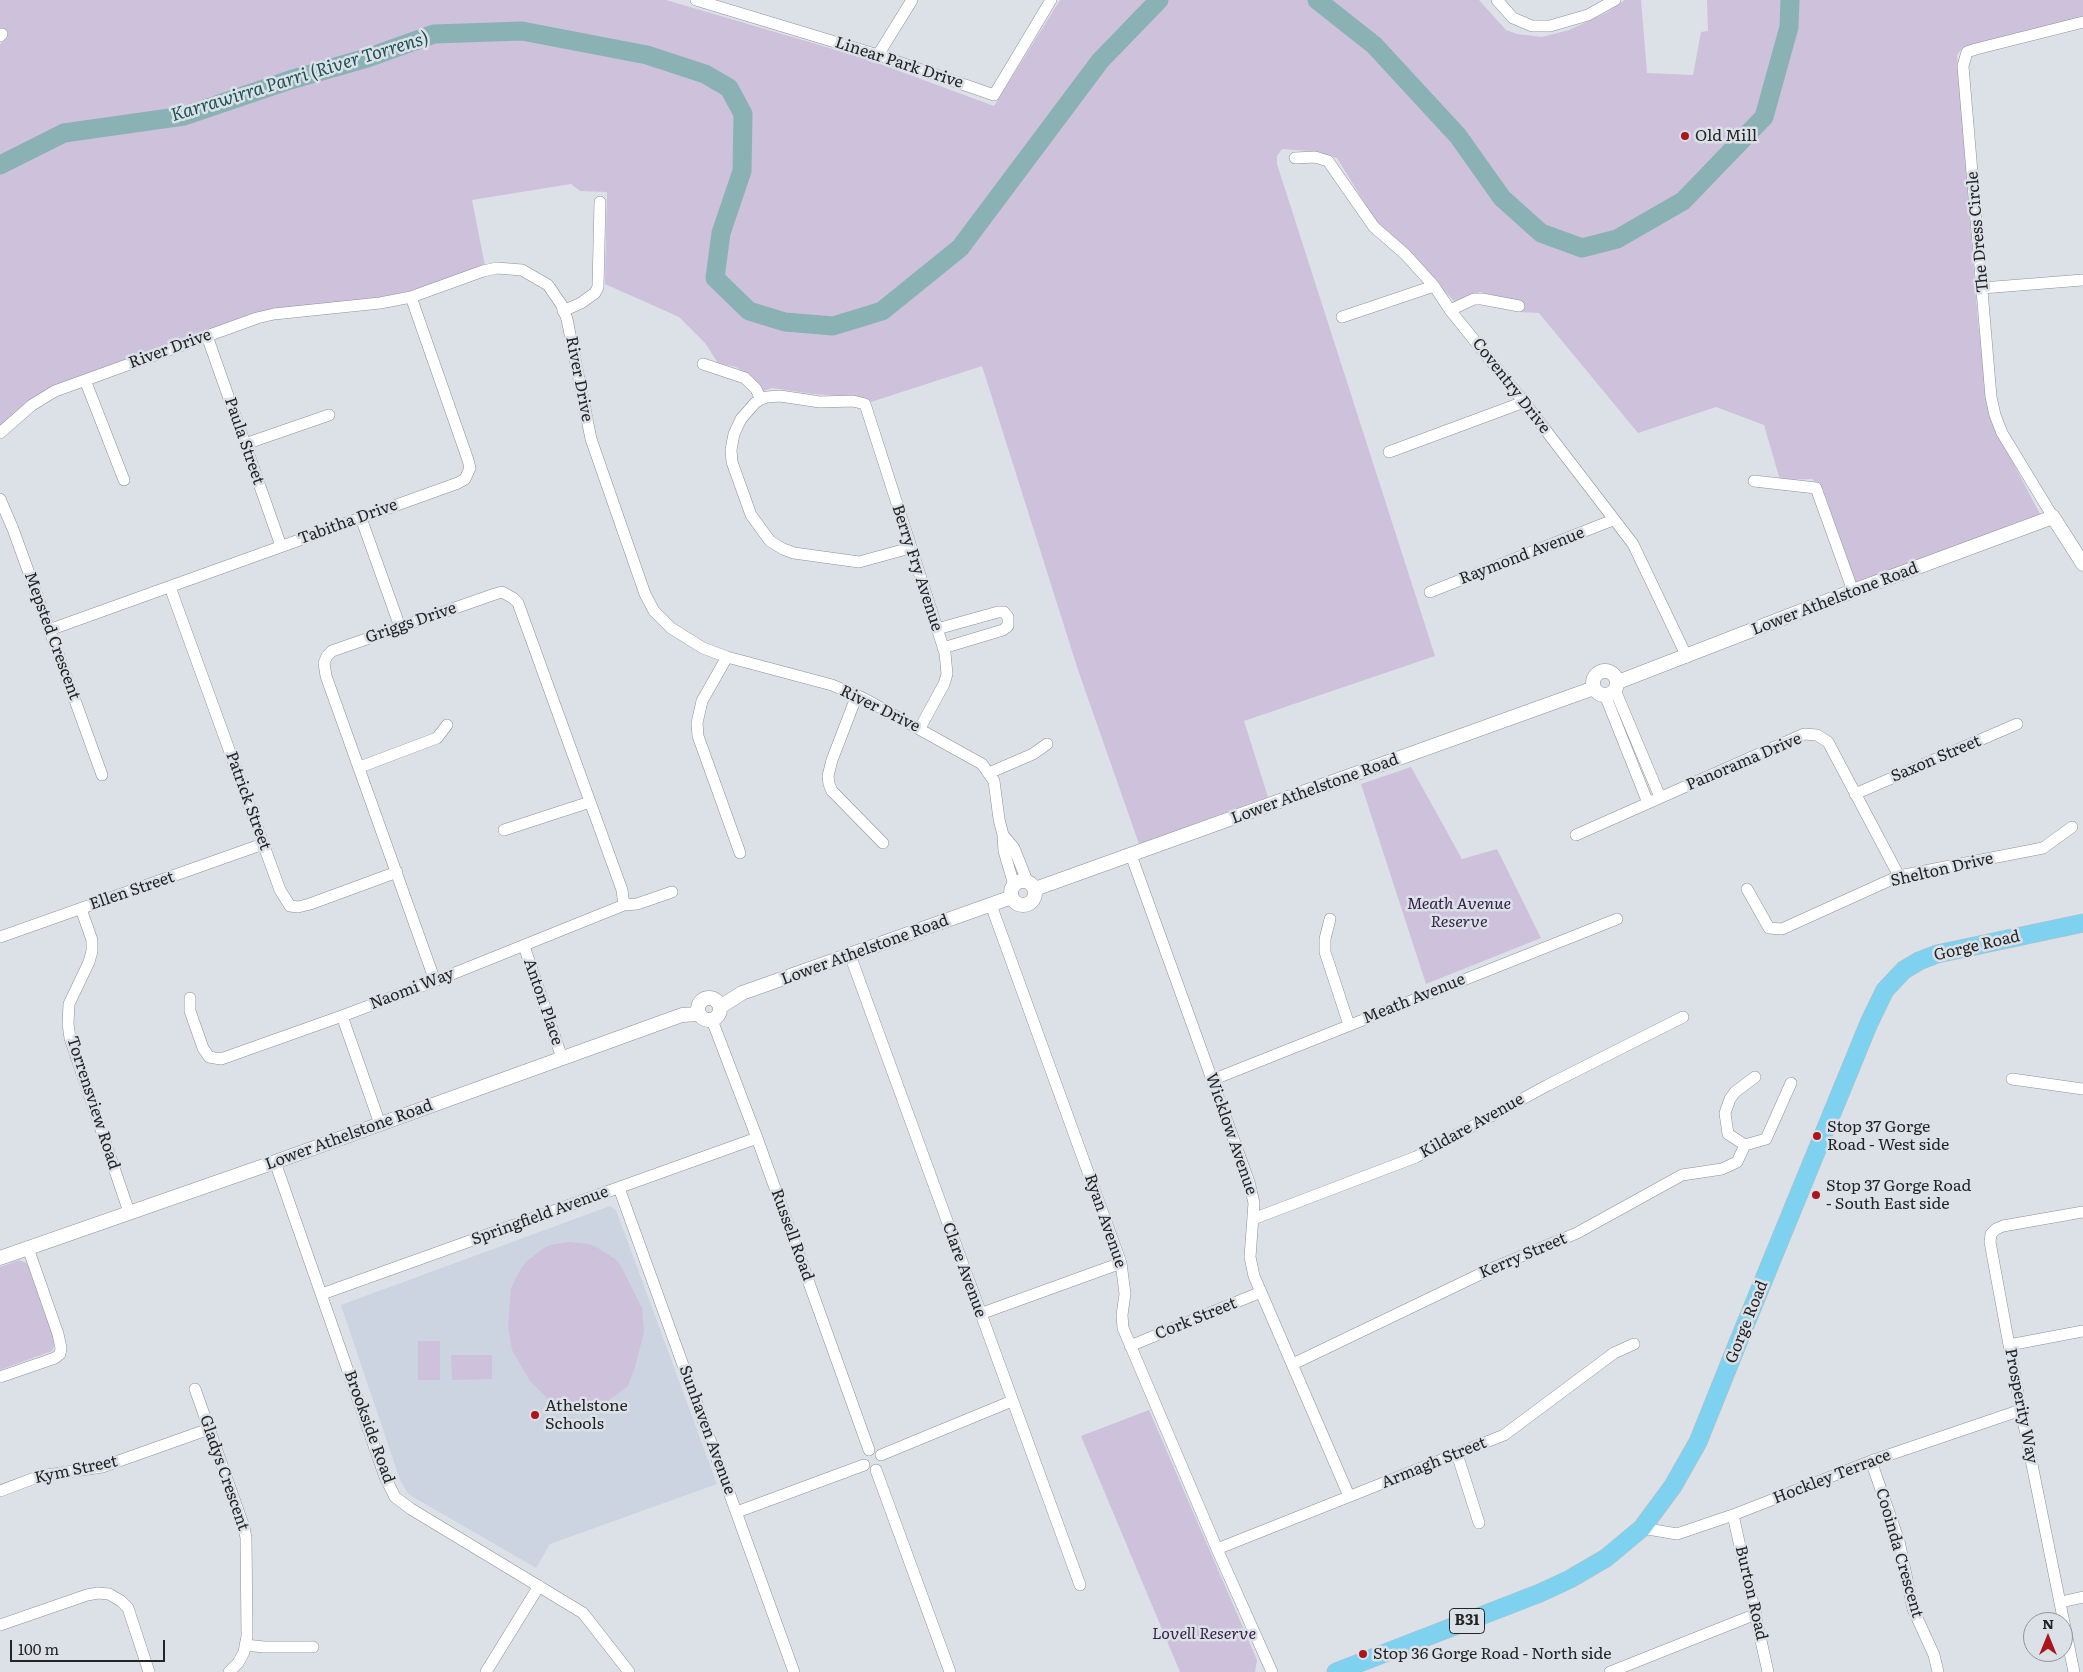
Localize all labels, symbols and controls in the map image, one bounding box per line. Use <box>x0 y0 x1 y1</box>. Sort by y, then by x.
water label: Karrawirra Parri (River Torrens) <box>169 27 431 127</box>
street label: Linear Park Drive <box>832 33 966 93</box>
place label: Old Mill <box>1695 126 1757 146</box>
marker: Old Mill <box>1679 130 1691 142</box>
street label: The Dress Circle <box>1963 170 1993 294</box>
street label: River Drive <box>126 325 214 373</box>
street label: Coventry Drive <box>1468 334 1554 438</box>
street label: River Drive <box>561 335 597 423</box>
street label: Paula Street <box>220 395 268 487</box>
street label: Tabitha Drive <box>296 495 400 549</box>
street label: Berry Fry Avenue <box>887 502 947 634</box>
street label: Raymond Avenue <box>1457 523 1587 589</box>
street label: Lower Athelstone Road <box>1749 558 1921 640</box>
street label: Mepsted Crescent <box>20 569 84 703</box>
street label: Griggs Drive <box>363 598 459 648</box>
street label: River Drive <box>837 681 923 737</box>
street label: Panorama Drive <box>1684 729 1804 795</box>
street label: Saxon Street <box>1888 731 1984 787</box>
street label: Patrick Street <box>221 749 275 853</box>
street label: Lower Athelstone Road <box>1229 750 1401 828</box>
street label: Shelton Drive <box>1889 849 1995 891</box>
street label: Ellen Street <box>87 868 177 914</box>
park label: Meath Avenue Reserve <box>1407 894 1511 932</box>
street label: Lower Athelstone Road <box>779 911 951 989</box>
street label: Gorge Road <box>1932 927 2022 965</box>
street label: Anton Place <box>519 956 567 1048</box>
street label: Naomi Way <box>367 964 457 1014</box>
street label: Meath Avenue <box>1360 970 1468 1028</box>
street label: Torrensview Road <box>62 1034 124 1172</box>
street label: Wicklow Avenue <box>1201 1071 1261 1197</box>
street label: Kildare Avenue <box>1417 1090 1527 1162</box>
street label: Lower Athelstone Road <box>263 1096 435 1174</box>
place label: Stop 37 Gorge Road - West side <box>1827 1117 1949 1155</box>
marker: Stop 37 Gorge Road - West side <box>1811 1130 1823 1142</box>
street label: Ryan Avenue <box>1080 1172 1130 1270</box>
place label: Stop 37 Gorge Road - South East side <box>1826 1176 1971 1214</box>
street label: Springfield Avenue <box>469 1182 611 1250</box>
street label: Russell Road <box>767 1186 817 1284</box>
marker: Stop 37 Gorge Road - South East side <box>1810 1189 1822 1201</box>
street label: Clare Avenue <box>938 1220 990 1320</box>
street label: Kerry Street <box>1476 1229 1570 1283</box>
street label: Gorge Road <box>1722 1278 1772 1366</box>
street label: Cork Street <box>1152 1294 1240 1344</box>
street label: Prosperity Way <box>2000 1347 2042 1465</box>
street label: Sunhaven Avenue <box>675 1363 739 1497</box>
street label: Brookside Road <box>340 1368 398 1486</box>
place label: Athelstone Schools <box>545 1396 628 1434</box>
marker: Athelstone Schools <box>529 1409 541 1421</box>
street label: Gladys Crescent <box>195 1413 253 1533</box>
street label: Armagh Street <box>1379 1433 1489 1493</box>
street label: Hockley Terrace <box>1770 1446 1894 1508</box>
street label: Kym Street <box>33 1452 119 1488</box>
street label: Cooinda Crescent <box>1871 1486 1927 1620</box>
street label: Burton Road <box>1731 1544 1771 1642</box>
road number: B31 <box>1450 1608 1484 1634</box>
north arrow <box>2023 1612 2073 1662</box>
text: N <box>2042 1613 2054 1633</box>
park label: Lovell Reserve <box>1152 1624 1256 1644</box>
scale bar <box>12 1630 168 1662</box>
text: 100 m <box>18 1637 59 1660</box>
place label: Stop 36 Gorge Road - North side <box>1373 1644 1611 1664</box>
marker: Stop 36 Gorge Road - North side <box>1357 1648 1369 1660</box>

